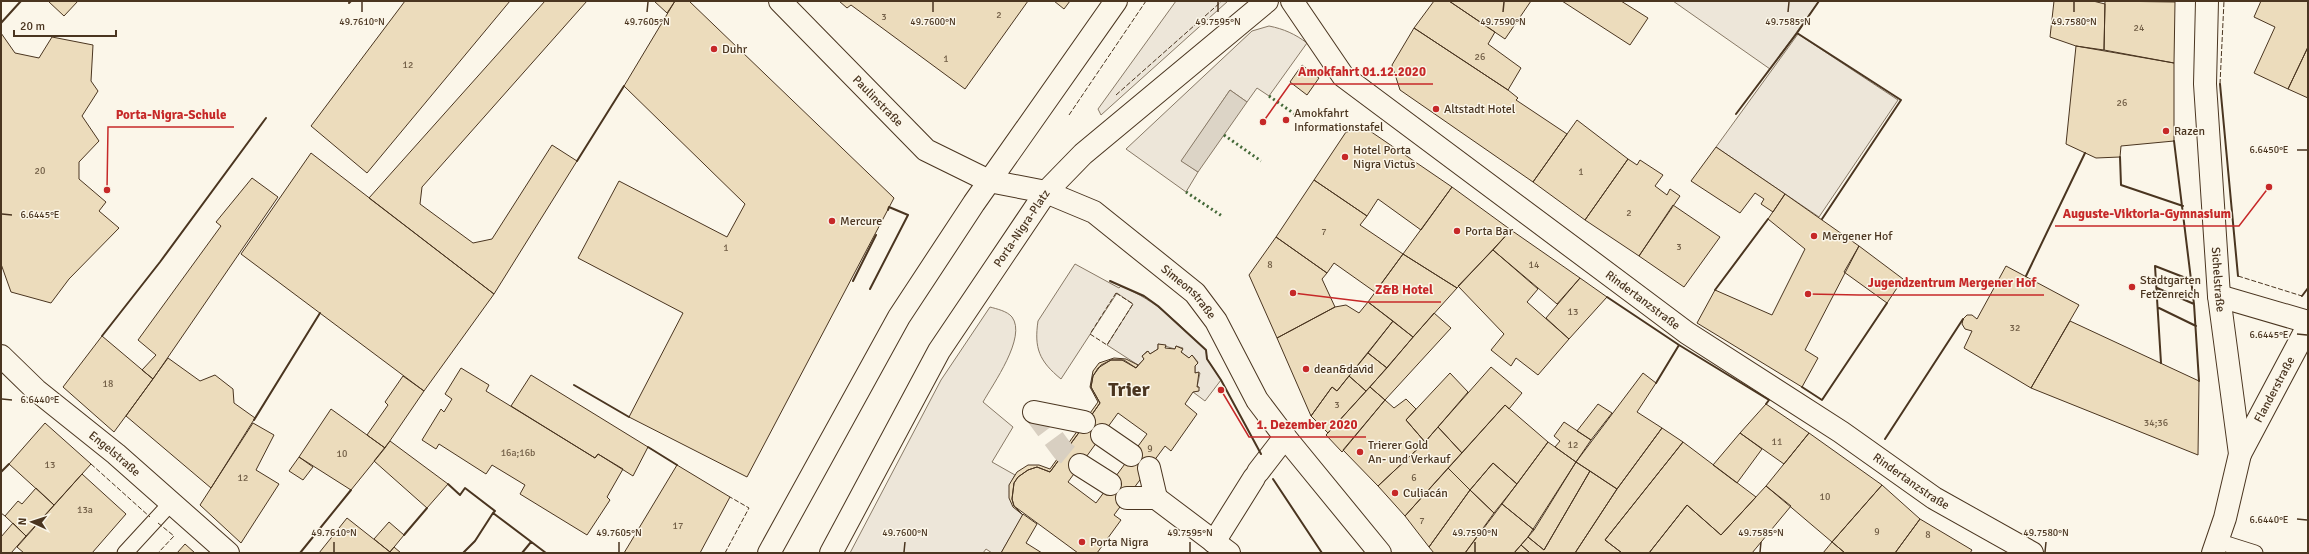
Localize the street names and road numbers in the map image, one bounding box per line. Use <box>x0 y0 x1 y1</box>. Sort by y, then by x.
street label: Paulinstraße <box>849 73 906 130</box>
street label: Porta-Nigra-Platz <box>991 187 1053 270</box>
street label: Sichelstraße <box>2208 247 2228 313</box>
street label: Simeonstraße <box>1158 262 1219 322</box>
street label: Rindertanzstraße <box>1602 267 1683 333</box>
street label: Flanderstraße <box>2251 354 2298 425</box>
street label: Engelstraße <box>86 428 143 480</box>
street label: Rindertanzstraße <box>1870 450 1952 513</box>

